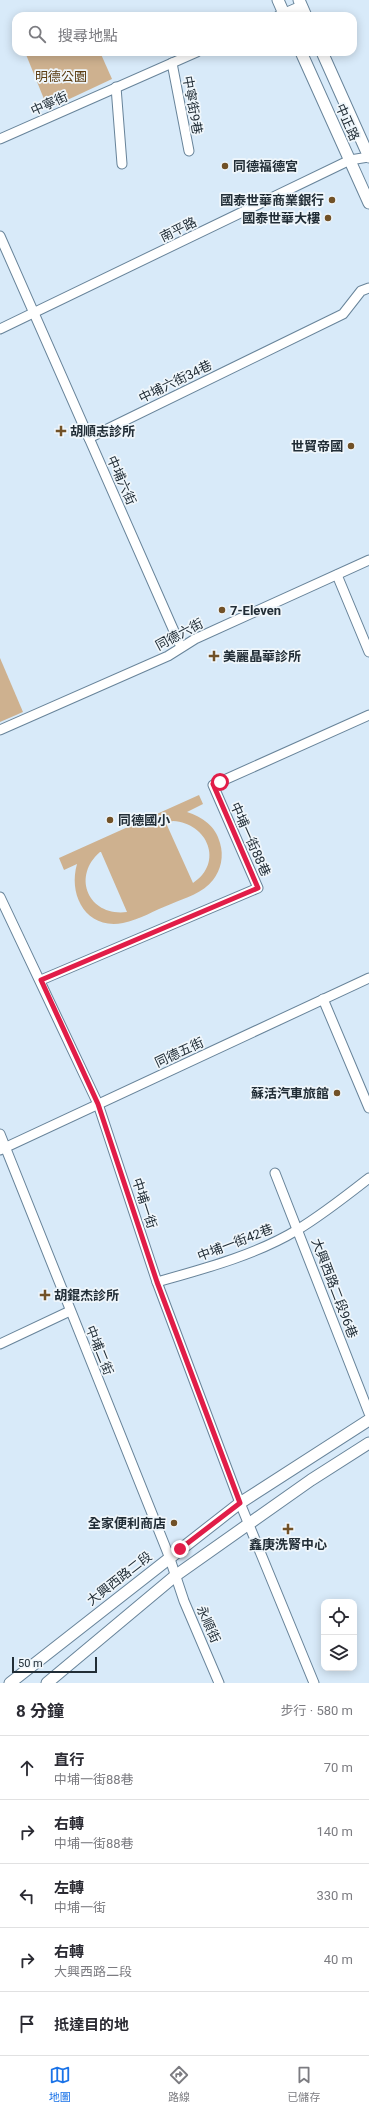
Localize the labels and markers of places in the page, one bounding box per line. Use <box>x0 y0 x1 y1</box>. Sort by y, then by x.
place label: 同德福德宮 <box>233 159 298 174</box>
marker: 同德福德宮 <box>220 161 230 171</box>
place label: 國泰世華商業銀行 <box>220 193 324 208</box>
marker: 國泰世華商業銀行 <box>327 195 337 205</box>
place label: 國泰世華大樓 <box>242 211 320 226</box>
marker: 國泰世華大樓 <box>323 213 333 223</box>
place label: 胡順志診所 <box>70 424 135 439</box>
marker: 胡順志診所 <box>55 425 67 437</box>
place label: 世貿帝國 <box>291 439 343 454</box>
marker: 世貿帝國 <box>346 441 356 451</box>
place label: 7-Eleven <box>230 603 281 618</box>
marker: 7-Eleven <box>217 605 227 615</box>
place label: 美麗晶華診所 <box>223 649 301 664</box>
marker: 美麗晶華診所 <box>208 650 220 662</box>
place label: 同德國小 <box>118 813 171 828</box>
marker: 同德國小 <box>105 815 115 825</box>
place label: 蘇活汽車旅館 <box>251 1086 329 1101</box>
marker: 蘇活汽車旅館 <box>332 1088 342 1098</box>
place label: 胡錕杰診所 <box>54 1288 119 1303</box>
marker: 胡錕杰診所 <box>39 1289 51 1301</box>
place label: 全家便利商店 <box>88 1516 166 1531</box>
marker: 全家便利商店 <box>169 1518 179 1528</box>
marker: 鑫庚洗腎中心 <box>282 1523 294 1535</box>
place label: 鑫庚洗腎中心 <box>249 1537 327 1552</box>

